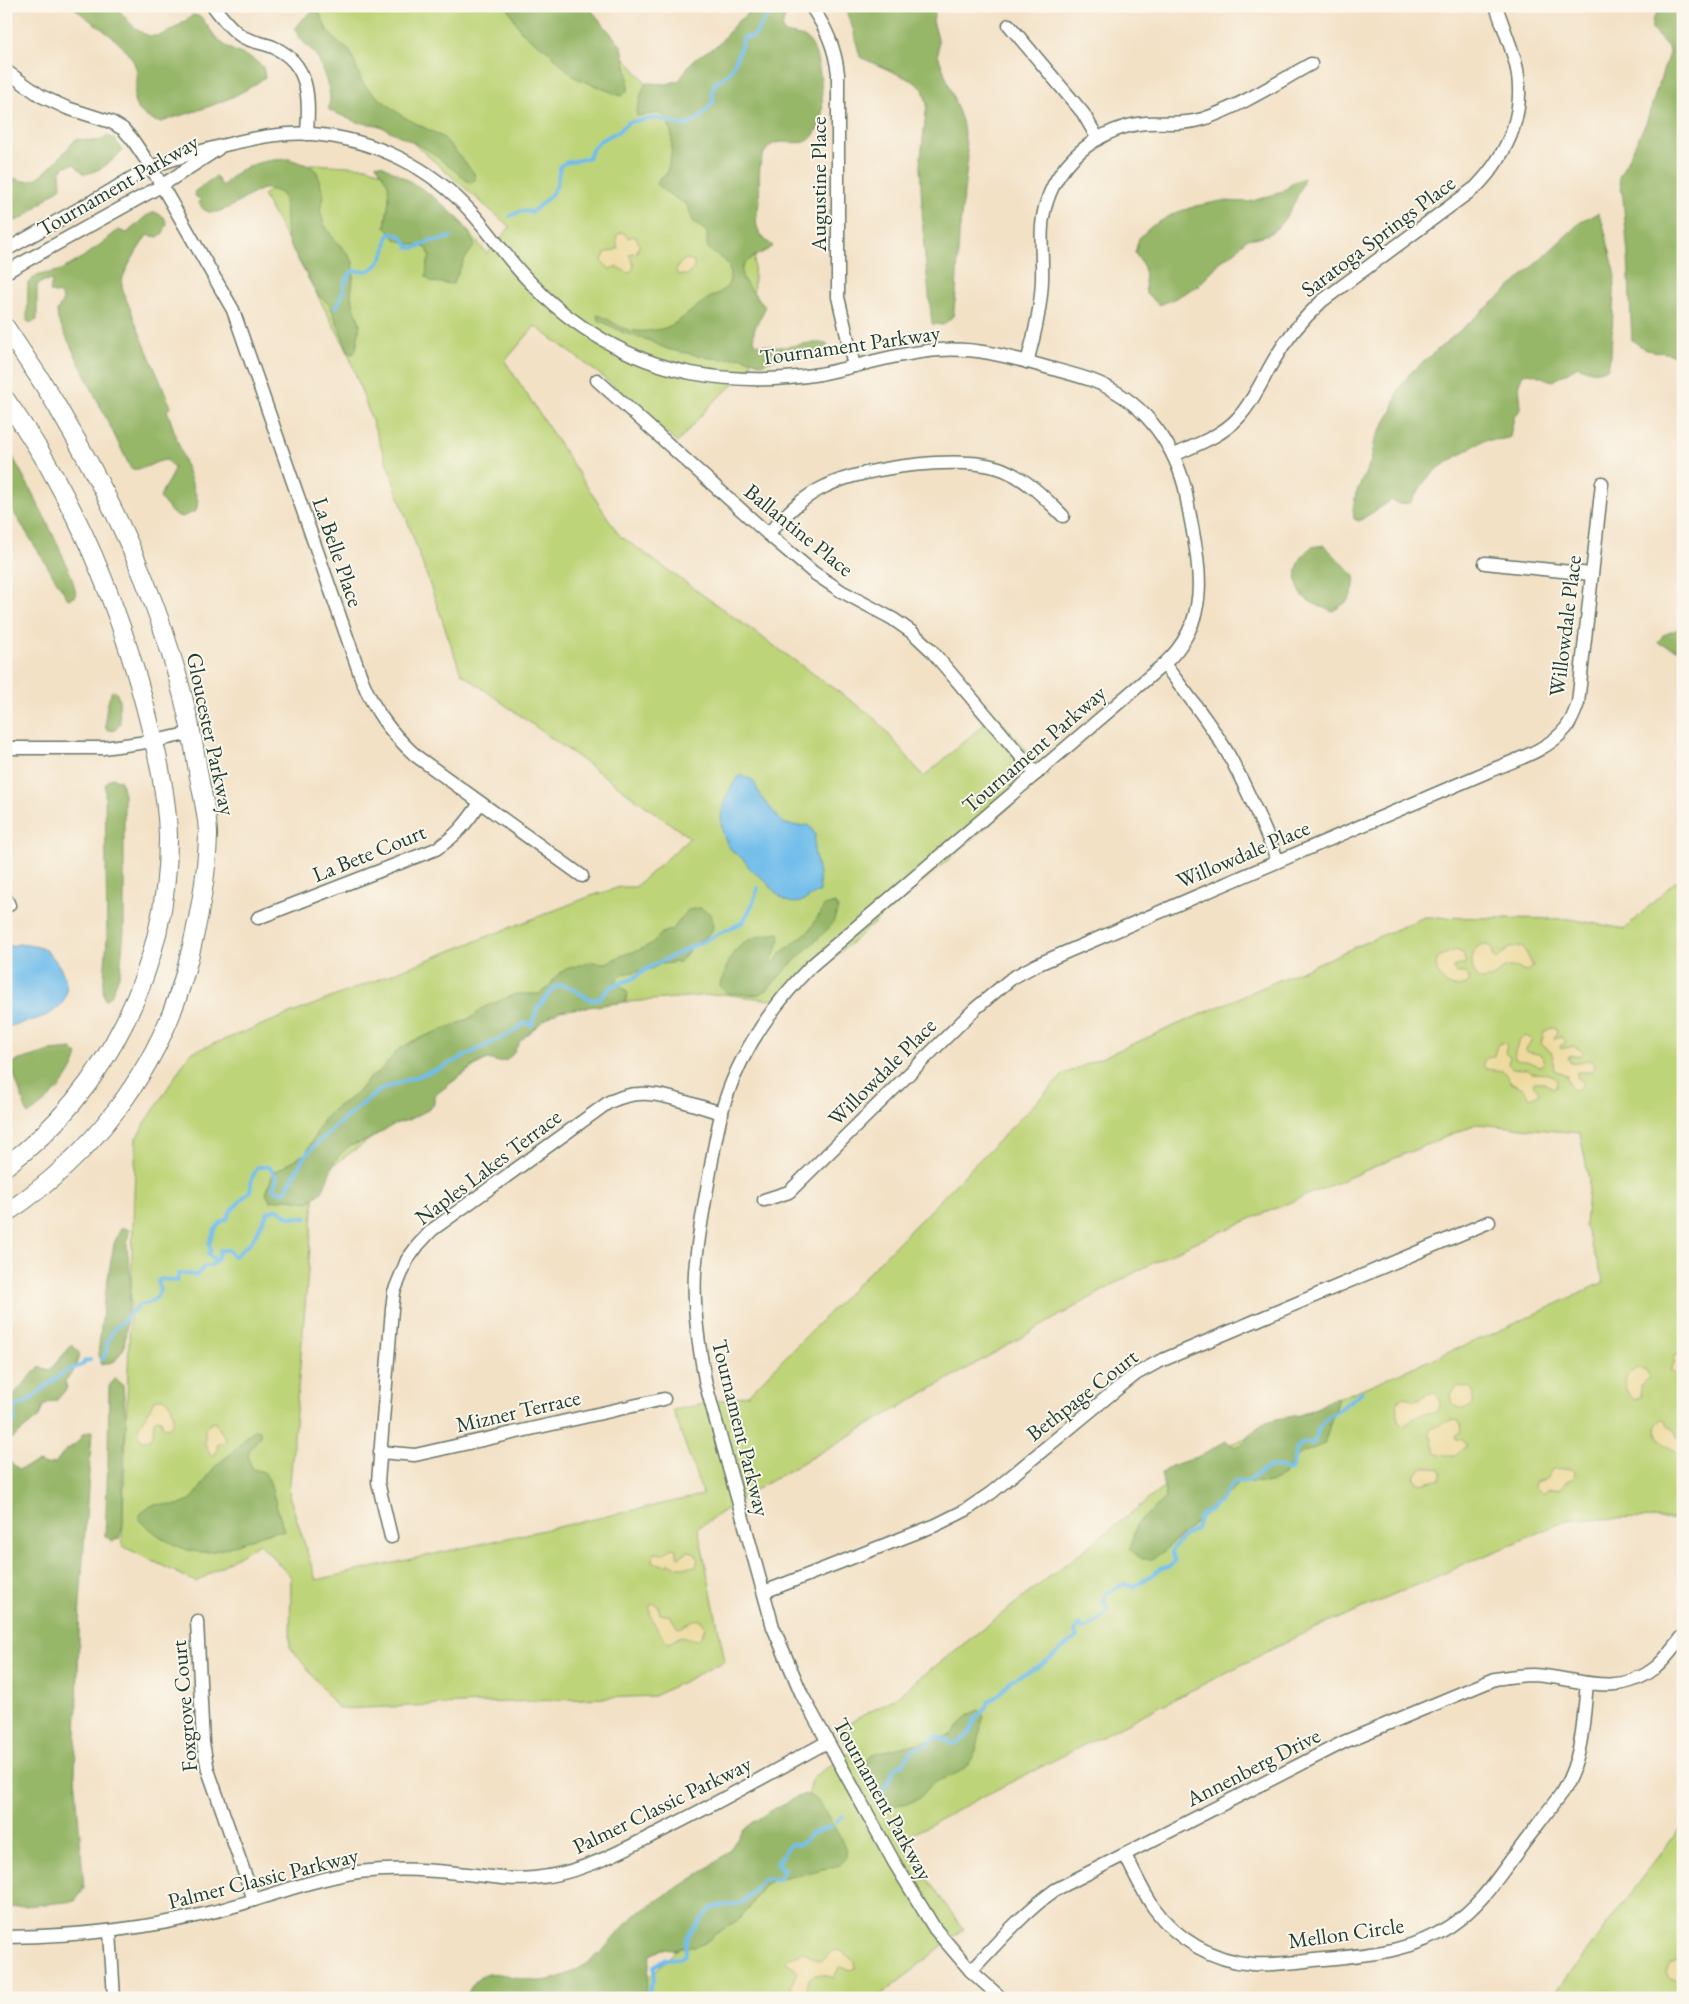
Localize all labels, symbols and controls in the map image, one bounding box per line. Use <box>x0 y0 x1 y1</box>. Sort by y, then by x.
street label: Augustine Place <box>804 116 833 253</box>
street label: Tournament Parkway <box>32 127 204 243</box>
street label: Saratoga Springs Place <box>1295 168 1461 304</box>
street label: Tournament Parkway <box>758 318 942 372</box>
street label: Ballantine Place <box>738 477 860 583</box>
street label: La Belle Place <box>306 493 370 611</box>
street label: Willowdale Place <box>1542 553 1588 698</box>
street label: Gloucester Parkway <box>180 650 242 818</box>
street label: Tournament Parkway <box>956 678 1112 820</box>
street label: Willowdale Place <box>1172 813 1314 895</box>
street label: La Bete Court <box>308 817 430 889</box>
street label: Willowdale Place <box>821 1011 943 1133</box>
street label: Naples Lakes Terrace <box>409 1102 567 1232</box>
street label: Tournament Parkway <box>705 1336 777 1520</box>
street label: Bethpage Court <box>1020 1342 1144 1448</box>
street label: Mizner Terrace <box>453 1382 584 1439</box>
street label: Foxgrove Court <box>164 1639 204 1773</box>
street label: Tournament Parkway <box>826 1713 940 1886</box>
street label: Annenberg Drive <box>1180 1721 1325 1814</box>
street label: Palmer Classic Parkway <box>568 1749 757 1861</box>
street label: Palmer Classic Parkway <box>165 1840 362 1916</box>
street label: Mellon Circle <box>1286 1910 1406 1955</box>

